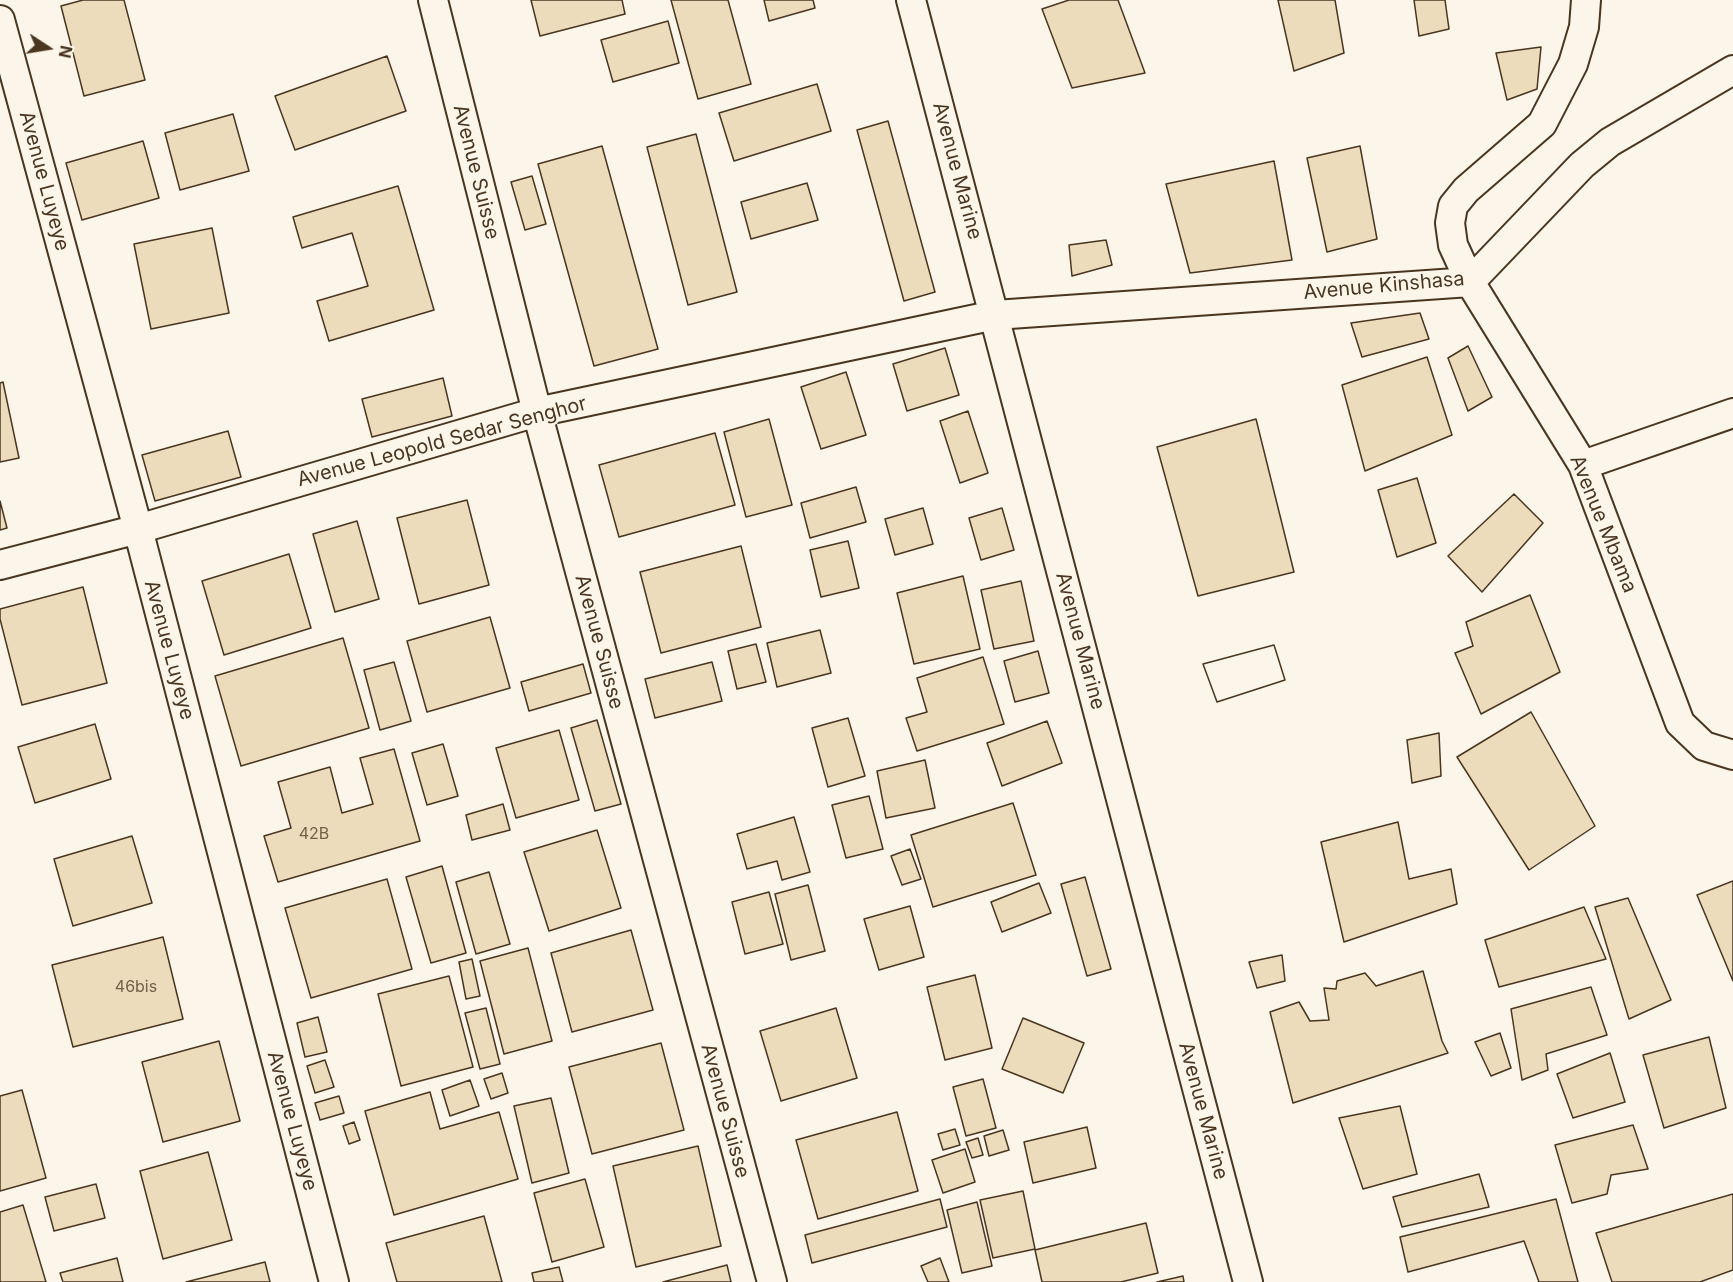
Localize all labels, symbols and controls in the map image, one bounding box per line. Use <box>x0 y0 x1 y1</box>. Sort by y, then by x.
north arrow <box>18 18 78 78</box>
text: N <box>55 44 77 60</box>
street label: Avenue Marine <box>927 100 987 242</box>
street label: Avenue Suisse <box>448 102 504 242</box>
street label: Avenue Luyeye <box>14 109 74 253</box>
street label: Avenue Kinshasa <box>1302 267 1466 305</box>
street label: Avenue Leopold Sedar Senghor <box>295 392 589 492</box>
street label: Avenue Mbama <box>1564 452 1642 596</box>
street label: Avenue Marine <box>1050 570 1110 712</box>
street label: Avenue Suisse <box>570 572 628 712</box>
street label: Avenue Luyeye <box>139 578 199 722</box>
house number: 42B <box>299 824 329 844</box>
house number: 46bis <box>115 977 157 997</box>
street label: Avenue Marine <box>1173 1040 1233 1182</box>
street label: Avenue Suisse <box>696 1041 754 1181</box>
street label: Avenue Luyeye <box>262 1049 322 1193</box>

